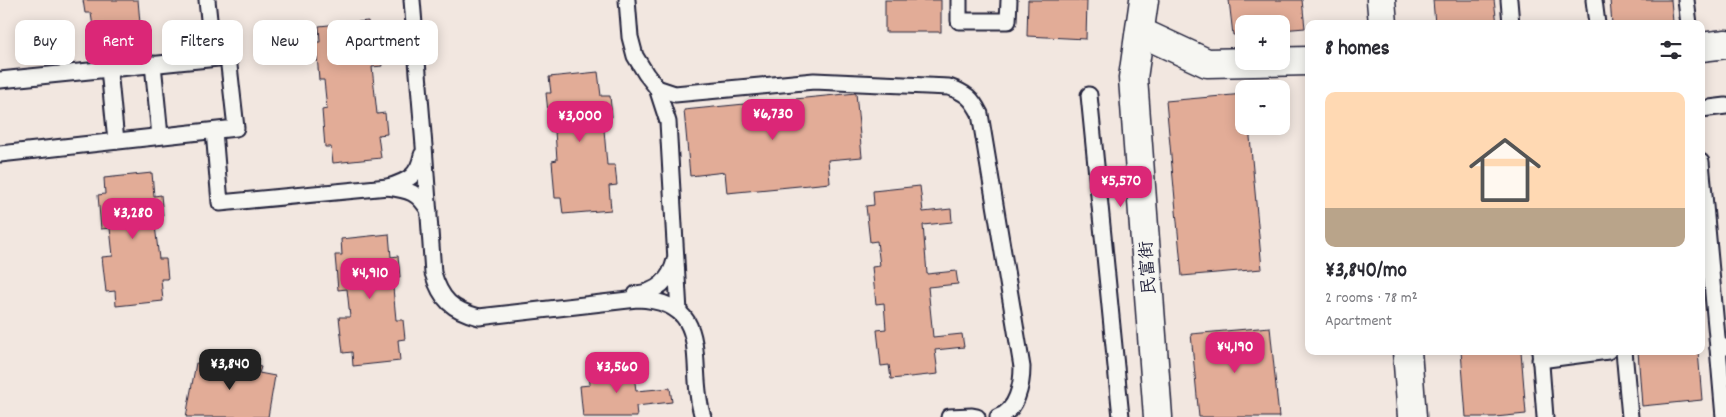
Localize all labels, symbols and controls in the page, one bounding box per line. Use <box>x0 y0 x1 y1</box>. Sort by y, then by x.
map controls <box>1235 15 1290 135</box>
button: + <box>1235 15 1290 70</box>
chip: Buy <box>15 20 75 65</box>
chip: Rent <box>85 20 152 65</box>
chip: Filters <box>162 20 243 65</box>
chip: New <box>253 20 317 65</box>
chip: Apartment <box>327 20 438 65</box>
text: 8 homes <box>1325 35 1390 65</box>
icon: filters <box>1657 36 1685 64</box>
button: − <box>1235 80 1290 135</box>
pin: ¥6,730 <box>732 98 814 141</box>
pin: ¥3,000 <box>539 100 621 143</box>
text: ¥6,730 <box>753 103 793 126</box>
text: ¥3,000 <box>558 105 602 128</box>
icon: home <box>1460 125 1550 215</box>
pin: ¥5,570 <box>1080 166 1162 208</box>
text: ¥5,570 <box>1101 170 1141 193</box>
pin: ¥3,280 <box>92 198 174 240</box>
text: ¥3,280 <box>113 202 153 225</box>
street label: 民富街 <box>1135 240 1164 296</box>
text: ¥3,840/mo <box>1325 257 1407 287</box>
pin: ¥4,910 <box>329 258 411 300</box>
text: ¥4,910 <box>352 262 388 285</box>
text: 2 rooms · 78 m² <box>1325 287 1418 310</box>
text: Apartment <box>1325 310 1392 333</box>
pin: ¥4,190 <box>1194 332 1276 374</box>
text: ¥4,190 <box>1217 336 1253 359</box>
pin: ¥3,840 <box>189 348 271 391</box>
pin: ¥3,560 <box>576 352 658 394</box>
text: ¥3,840 <box>210 353 250 376</box>
text: ¥3,560 <box>596 356 638 379</box>

